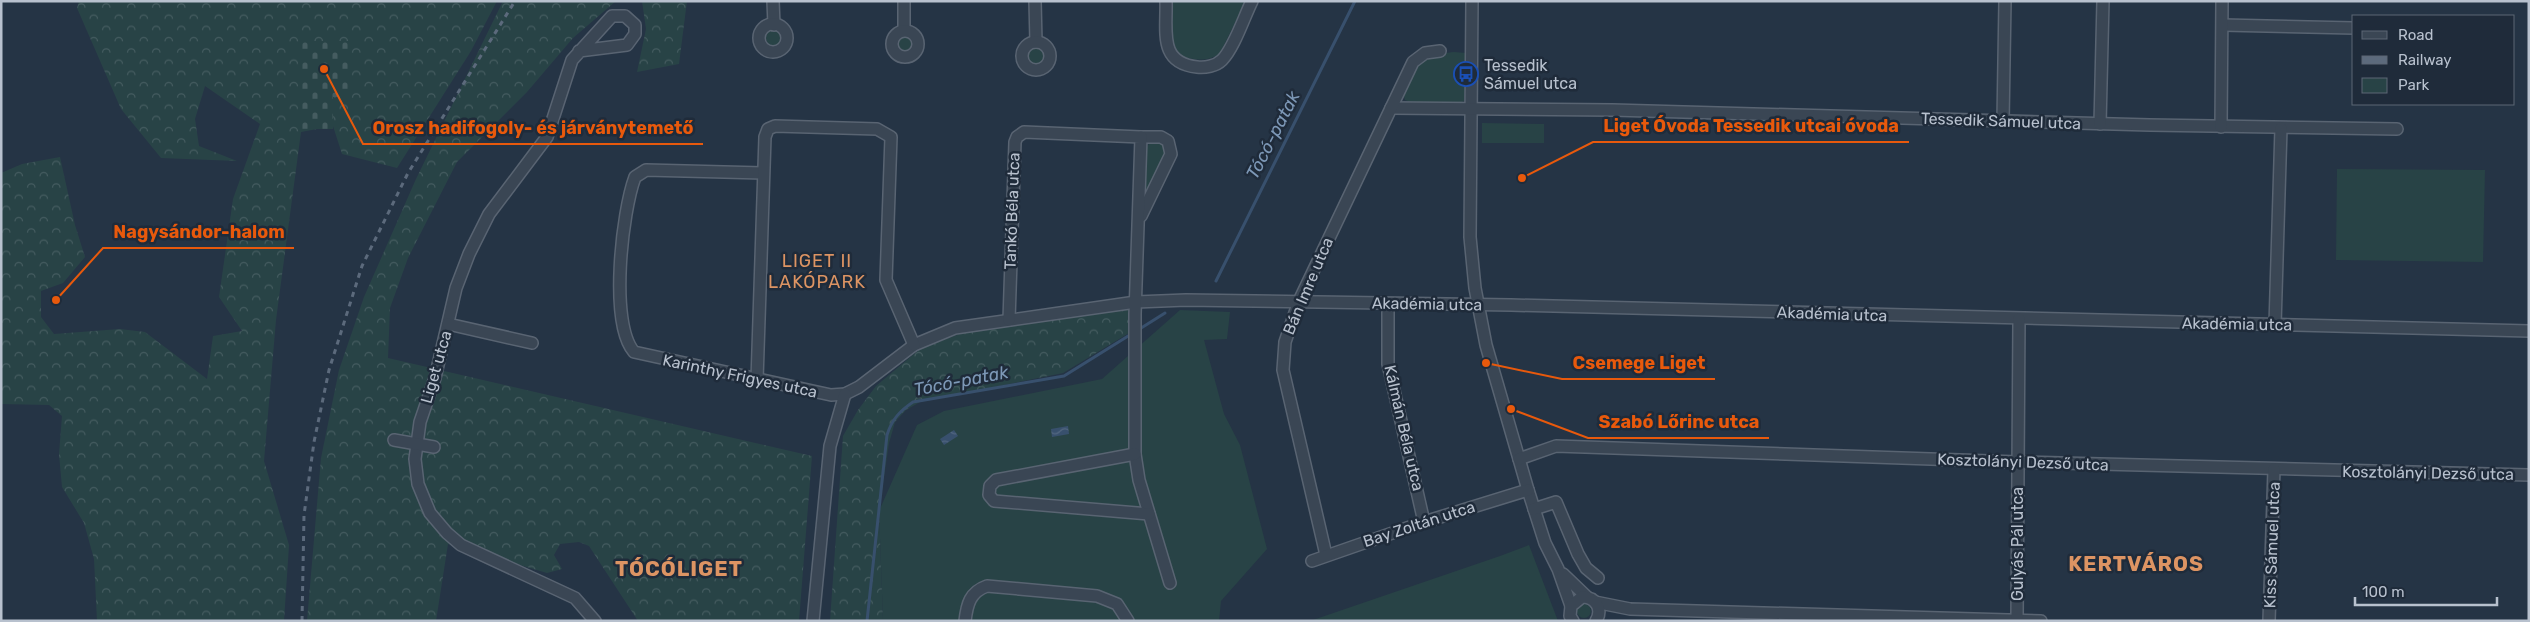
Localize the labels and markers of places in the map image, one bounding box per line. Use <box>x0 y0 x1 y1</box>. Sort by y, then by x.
place label: Tessedik Sámuel utca <box>1484 56 1577 93</box>
bus stop icon: Tessedik Sámuel utca <box>1453 61 1479 87</box>
callout: Liget Óvoda Tessedik utcai óvoda <box>1593 109 1909 142</box>
callout: Orosz hadifogoly- és járványtemető <box>363 111 703 144</box>
callout: Nagysándor-halom <box>103 215 294 248</box>
callout: Csemege Liget <box>1562 346 1715 379</box>
callout: Szabó Lőrinc utca <box>1588 405 1769 438</box>

